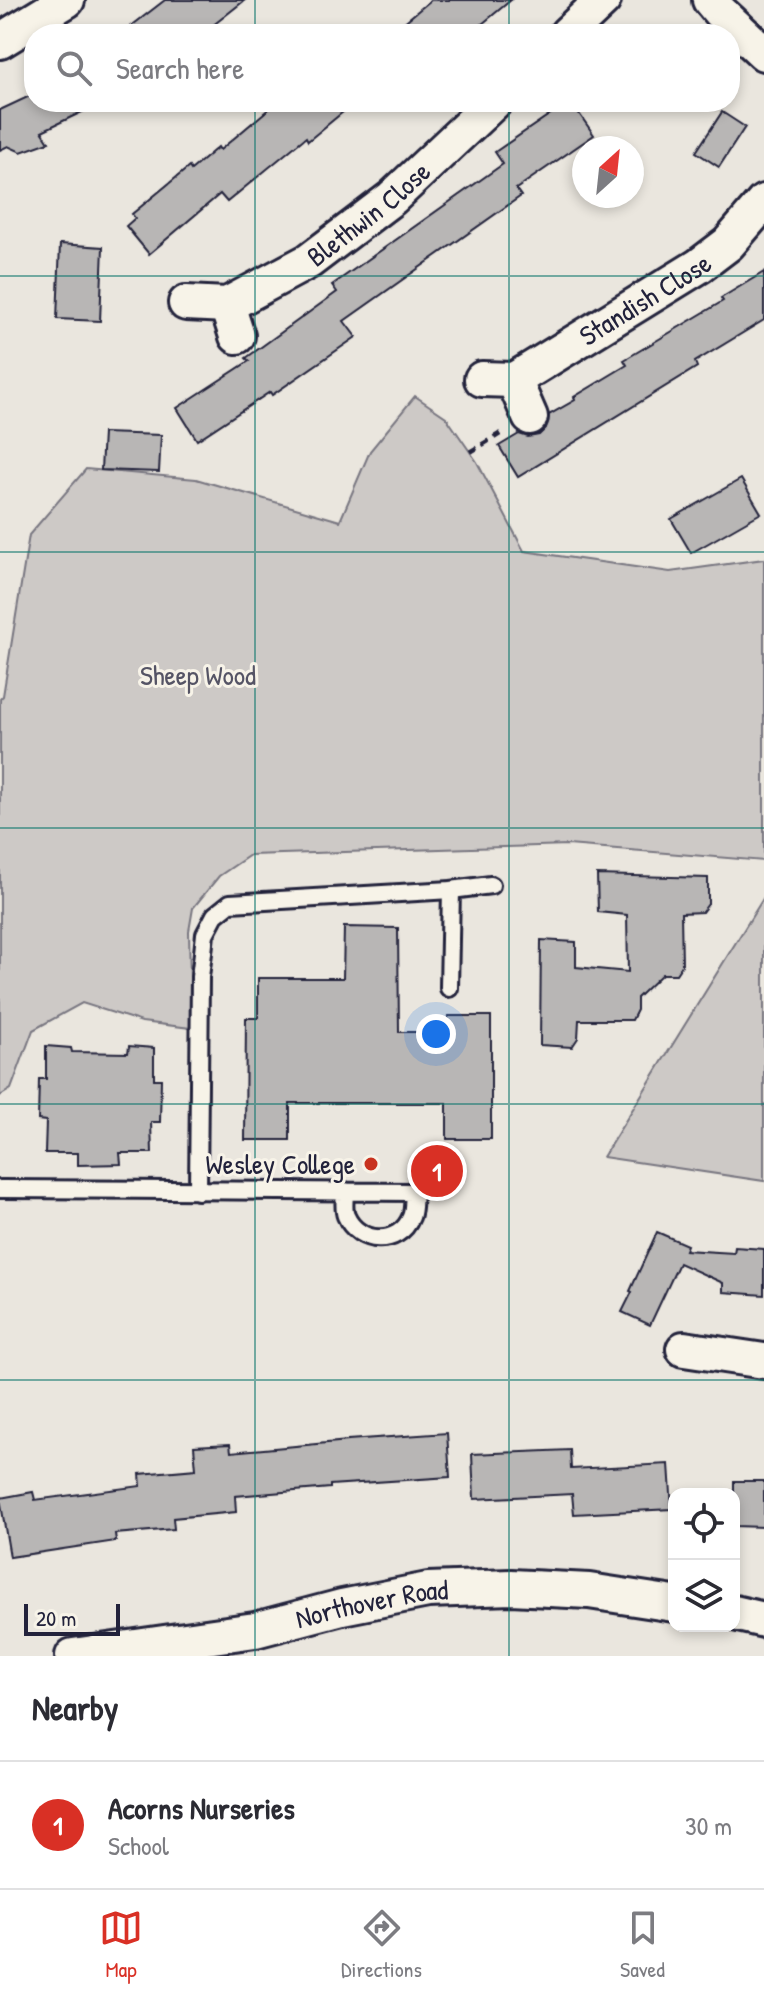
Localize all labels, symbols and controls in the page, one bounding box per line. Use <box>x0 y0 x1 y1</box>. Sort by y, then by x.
search box <box>24 24 740 112</box>
icon: search <box>52 46 96 90</box>
text: Search here <box>116 48 244 88</box>
north arrow <box>572 136 644 208</box>
street label: Blethwin Close <box>299 153 439 275</box>
street label: Standish Close <box>572 244 719 354</box>
park label: Sheep Wood <box>140 656 256 694</box>
your location <box>416 1014 456 1054</box>
pin: 1 <box>411 1141 463 1201</box>
place label: Wesley College <box>206 1145 355 1183</box>
marker: Wesley College <box>362 1155 380 1173</box>
map controls <box>668 1488 740 1632</box>
button: locate <box>668 1488 740 1560</box>
button: layers <box>668 1560 740 1632</box>
street label: Northover Road <box>291 1570 449 1637</box>
scale bar <box>24 1600 120 1636</box>
text: 20 m <box>36 1603 76 1633</box>
text: Nearby <box>32 1685 118 1731</box>
text: Acorns Nurseries <box>108 1788 295 1828</box>
text: 1 <box>53 1808 63 1843</box>
text: 30 m <box>685 1808 732 1843</box>
text: School <box>108 1828 169 1863</box>
tab: Map <box>99 1906 143 1984</box>
tab: Directions <box>341 1906 422 1984</box>
tab: Saved <box>620 1906 665 1984</box>

